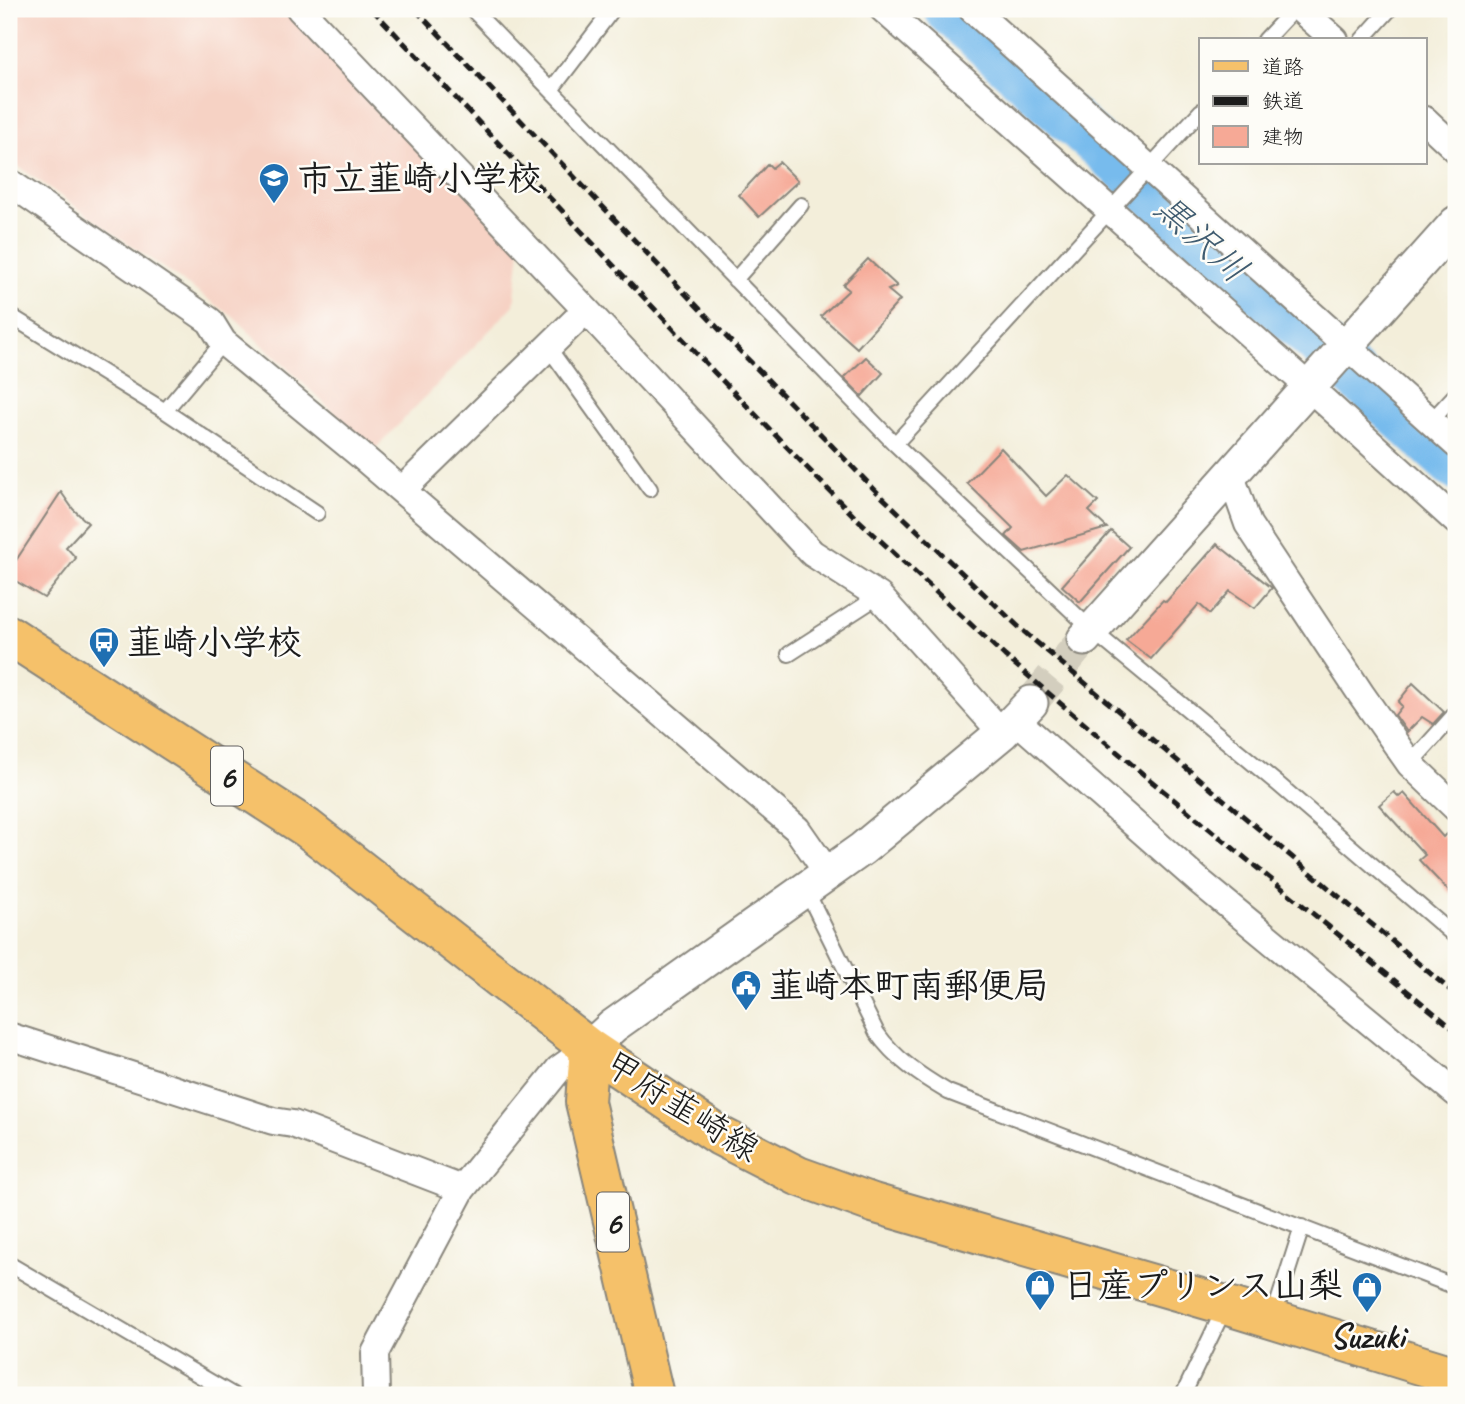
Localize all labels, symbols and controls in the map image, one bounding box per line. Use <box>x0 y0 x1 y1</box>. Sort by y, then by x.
legend <box>1199 38 1426 164</box>
text: 道路 <box>1262 54 1304 80</box>
text: 鉄道 <box>1262 88 1304 114</box>
text: 建物 <box>1262 124 1304 150</box>
place label: 市立韮崎小学校 <box>297 156 542 201</box>
school or university icon: 市立韮崎小学校 <box>257 161 291 205</box>
water label: 黒沢川 <box>1145 184 1259 293</box>
place label: 韮崎小学校 <box>127 620 302 665</box>
bus stop icon: 韮崎小学校 <box>87 625 121 669</box>
road number: 6 <box>211 747 243 806</box>
place label: 韮崎本町南郵便局 <box>769 963 1049 1008</box>
public building icon: 韮崎本町南郵便局 <box>729 968 763 1012</box>
street label: 甲府韮崎線 <box>596 1041 768 1172</box>
road number: 6 <box>597 1192 629 1252</box>
place label: 日産プリンス山梨 <box>1063 1263 1343 1308</box>
shop icon: 日産プリンス山梨 <box>1023 1268 1057 1312</box>
shop icon: Suzuki <box>1350 1270 1384 1314</box>
place label: Suzuki <box>1330 1314 1409 1359</box>

